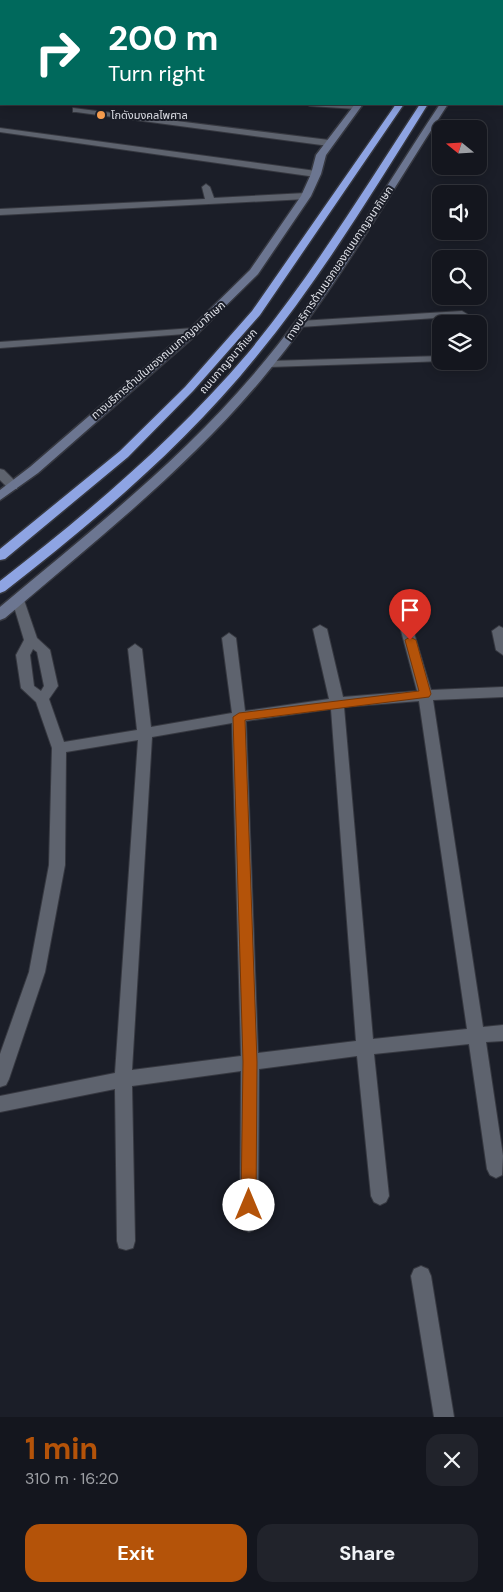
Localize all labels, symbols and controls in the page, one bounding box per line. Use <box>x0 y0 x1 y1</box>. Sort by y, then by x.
text: 200 m <box>108 15 219 61</box>
icon: right <box>25 20 90 85</box>
text: Turn right <box>108 59 205 88</box>
place label: โกดังมงคลไพศาล <box>111 108 188 122</box>
marker: โกดังมงคลไพศาล <box>95 109 107 121</box>
north arrow <box>432 120 488 175</box>
map controls <box>432 120 487 370</box>
street label: ทางบริการด้านนอกของถนนกาญจนาภิเษก <box>282 183 396 343</box>
button: sound <box>432 185 487 240</box>
button: search <box>432 250 487 305</box>
street label: ทางบริการด้านในของถนนกาญจนาภิเษก <box>88 298 228 422</box>
button: layers <box>432 315 487 370</box>
street label: ถนนกาญจนาภิเษก <box>196 326 260 396</box>
pin <box>389 589 431 640</box>
icon: arrive <box>396 596 424 624</box>
position arrow <box>222 1178 274 1230</box>
text: 1 min <box>25 1429 98 1468</box>
button: close <box>426 1434 478 1486</box>
text: 310 m · 16:20 <box>25 1468 119 1489</box>
button: Exit <box>25 1524 247 1582</box>
button: Share <box>257 1524 478 1582</box>

